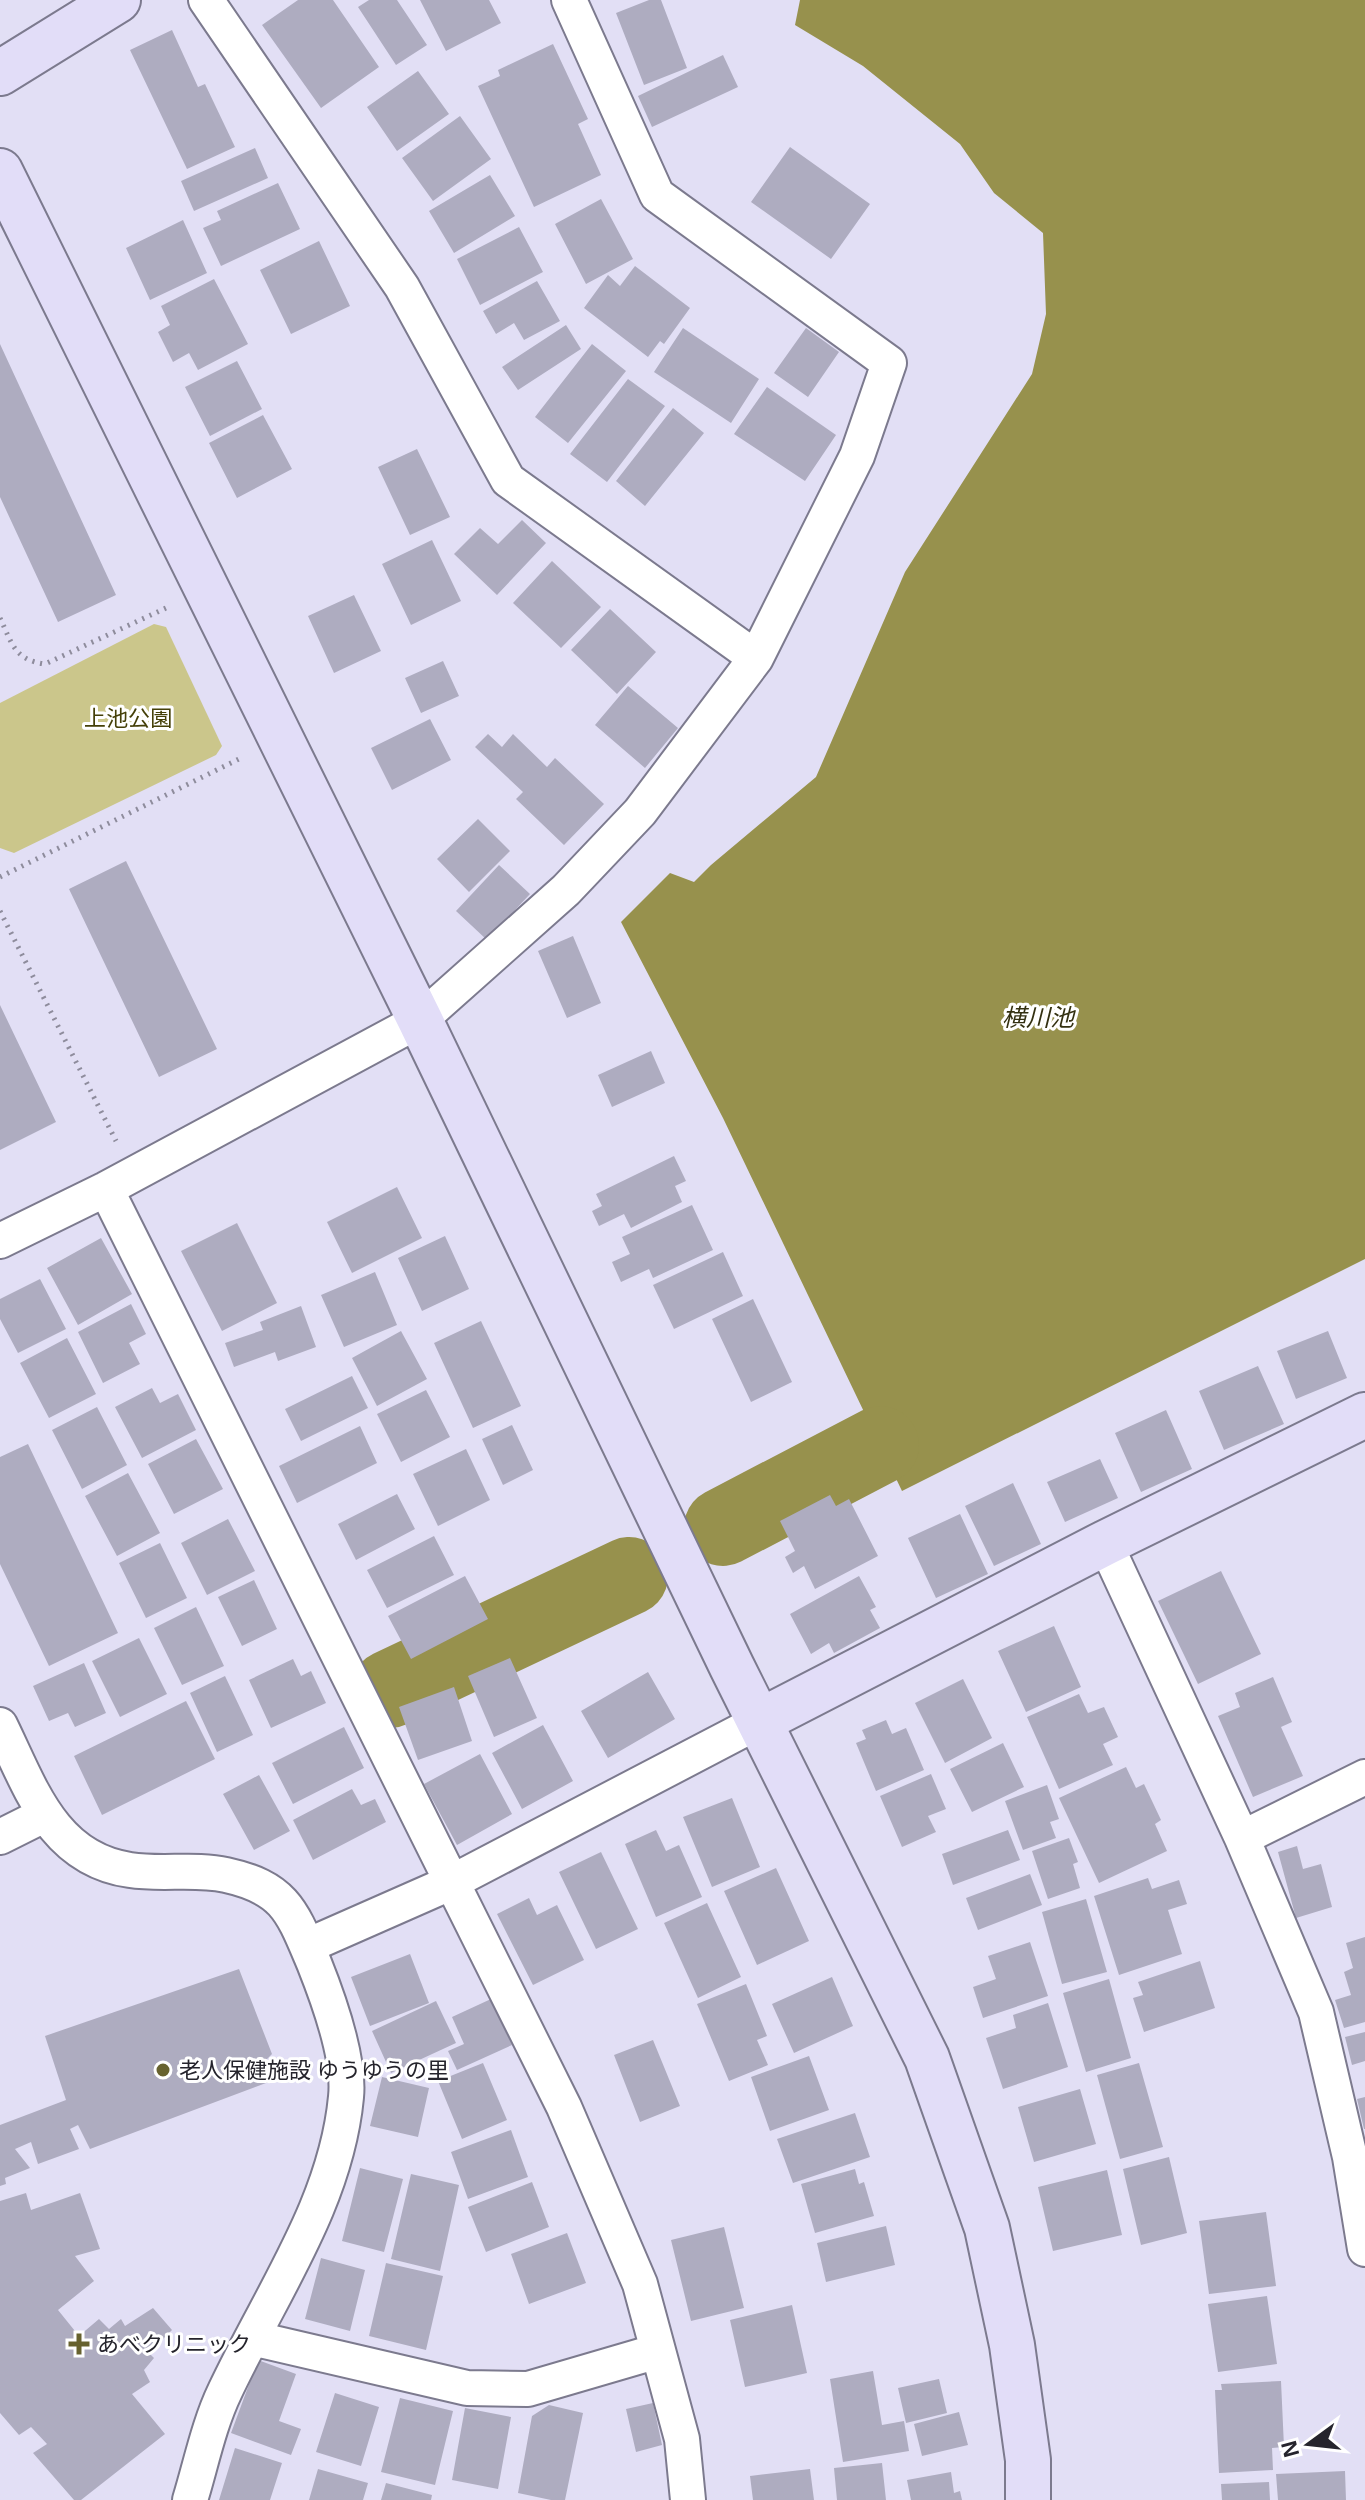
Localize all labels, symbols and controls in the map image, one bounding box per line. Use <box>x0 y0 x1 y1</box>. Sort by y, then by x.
park label: 上池公園 <box>84 706 172 731</box>
water label: 横川池 <box>1002 1004 1076 1031</box>
place label: 老人保健施設 ゆうゆうの里 <box>179 2058 449 2083</box>
marker: 老人保健施設 ゆうゆうの里 <box>154 2061 172 2079</box>
place label: あべクリニック <box>97 2332 251 2357</box>
marker: あべクリニック <box>68 2333 90 2355</box>
north arrow <box>1269 2404 1349 2484</box>
text: N <box>1276 2438 1304 2460</box>

